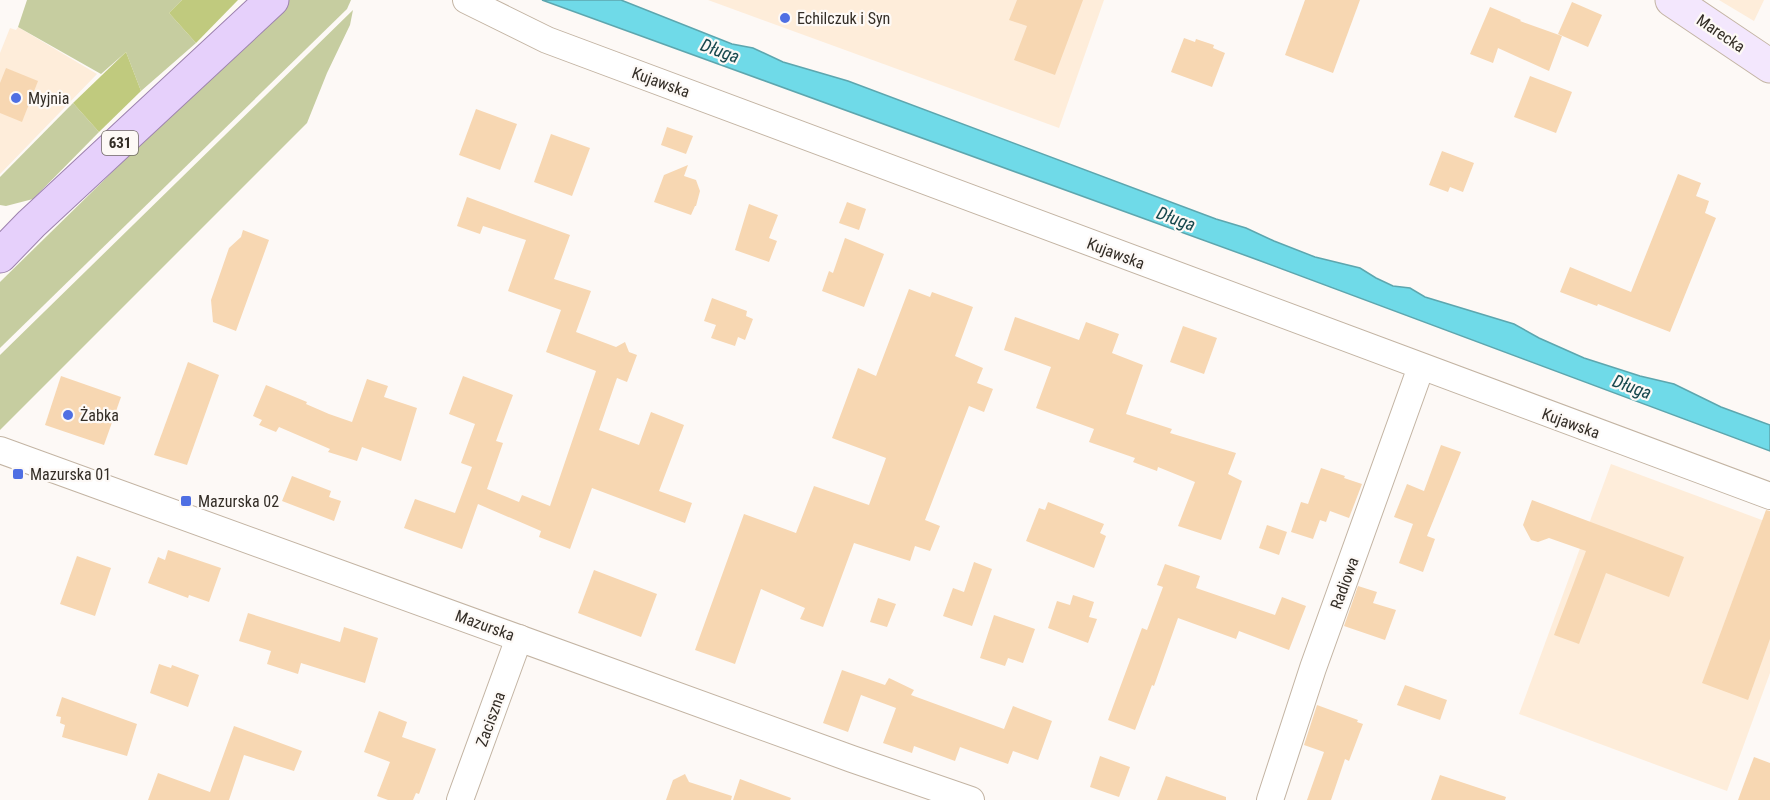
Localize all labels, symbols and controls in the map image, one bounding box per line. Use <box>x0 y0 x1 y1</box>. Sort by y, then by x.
place label: Echilczuk i Syn <box>797 9 890 28</box>
street label: Marecka <box>1693 10 1749 56</box>
marker: Echilczuk i Syn <box>778 11 792 25</box>
water label: Długa <box>698 34 742 67</box>
street label: Kujawska <box>629 63 692 102</box>
place label: Myjnia <box>28 89 69 108</box>
marker: Myjnia <box>9 91 23 105</box>
road number: 631 <box>102 131 138 155</box>
water label: Długa <box>1154 202 1198 235</box>
street label: Kujawska <box>1084 234 1147 273</box>
water label: Długa <box>1610 370 1654 403</box>
street label: Kujawska <box>1539 404 1602 443</box>
place label: Żabka <box>80 406 119 425</box>
marker: Żabka <box>61 408 75 422</box>
place label: Mazurska 01 <box>30 465 111 484</box>
marker: Mazurska 01 <box>11 467 25 481</box>
place label: Mazurska 02 <box>198 492 279 511</box>
marker: Mazurska 02 <box>179 494 193 508</box>
street label: Radiowa <box>1326 555 1363 612</box>
street label: Mazurska <box>453 606 517 645</box>
street label: Zaciszna <box>472 689 509 749</box>

